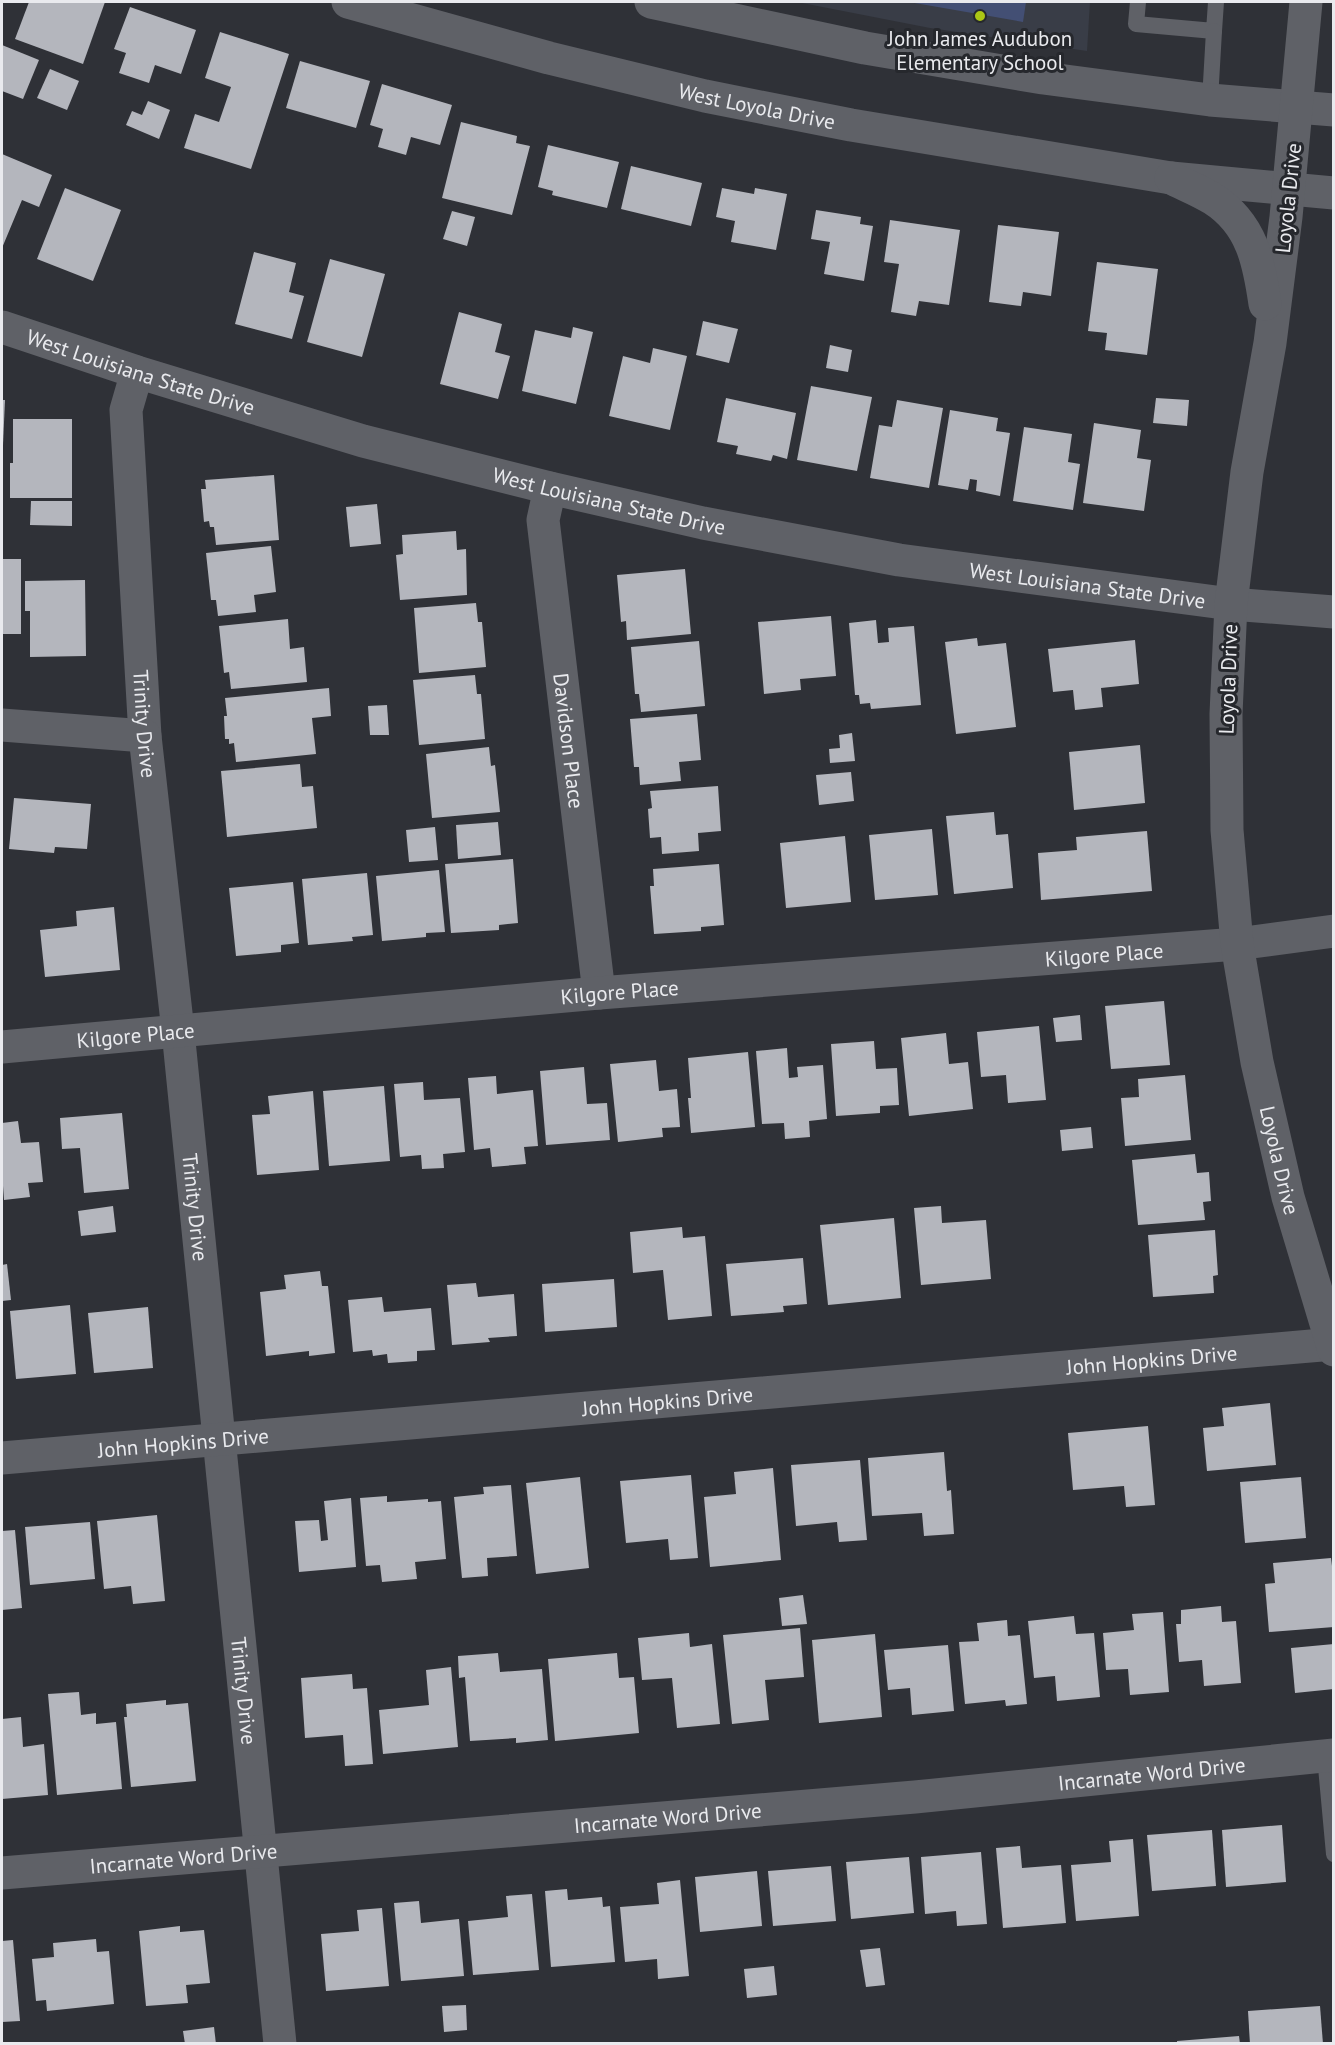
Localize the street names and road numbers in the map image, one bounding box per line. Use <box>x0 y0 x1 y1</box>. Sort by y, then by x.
street label: West Loyola Drive <box>676 77 838 135</box>
street label: Loyola Drive <box>1269 142 1307 254</box>
street label: West Louisiana State Drive <box>23 323 258 421</box>
street label: West Louisiana State Drive <box>490 461 728 540</box>
street label: West Louisiana State Drive <box>968 556 1207 614</box>
street label: Loyola Drive <box>1213 623 1243 735</box>
street label: Trinity Drive <box>128 669 163 779</box>
street label: Davidson Place <box>548 671 591 810</box>
street label: Kilgore Place <box>1044 936 1164 972</box>
street label: Kilgore Place <box>559 973 680 1010</box>
street label: Kilgore Place <box>75 1016 196 1054</box>
street label: Loyola Drive <box>1254 1103 1306 1218</box>
street label: Trinity Drive <box>177 1152 215 1262</box>
street label: John Hopkins Drive <box>1064 1339 1238 1380</box>
street label: John Hopkins Drive <box>580 1380 754 1422</box>
street label: John Hopkins Drive <box>96 1422 270 1463</box>
street label: Trinity Drive <box>226 1636 263 1746</box>
street label: Incarnate Word Drive <box>1057 1750 1247 1796</box>
street label: Incarnate Word Drive <box>573 1796 763 1839</box>
street label: Incarnate Word Drive <box>88 1837 278 1879</box>

